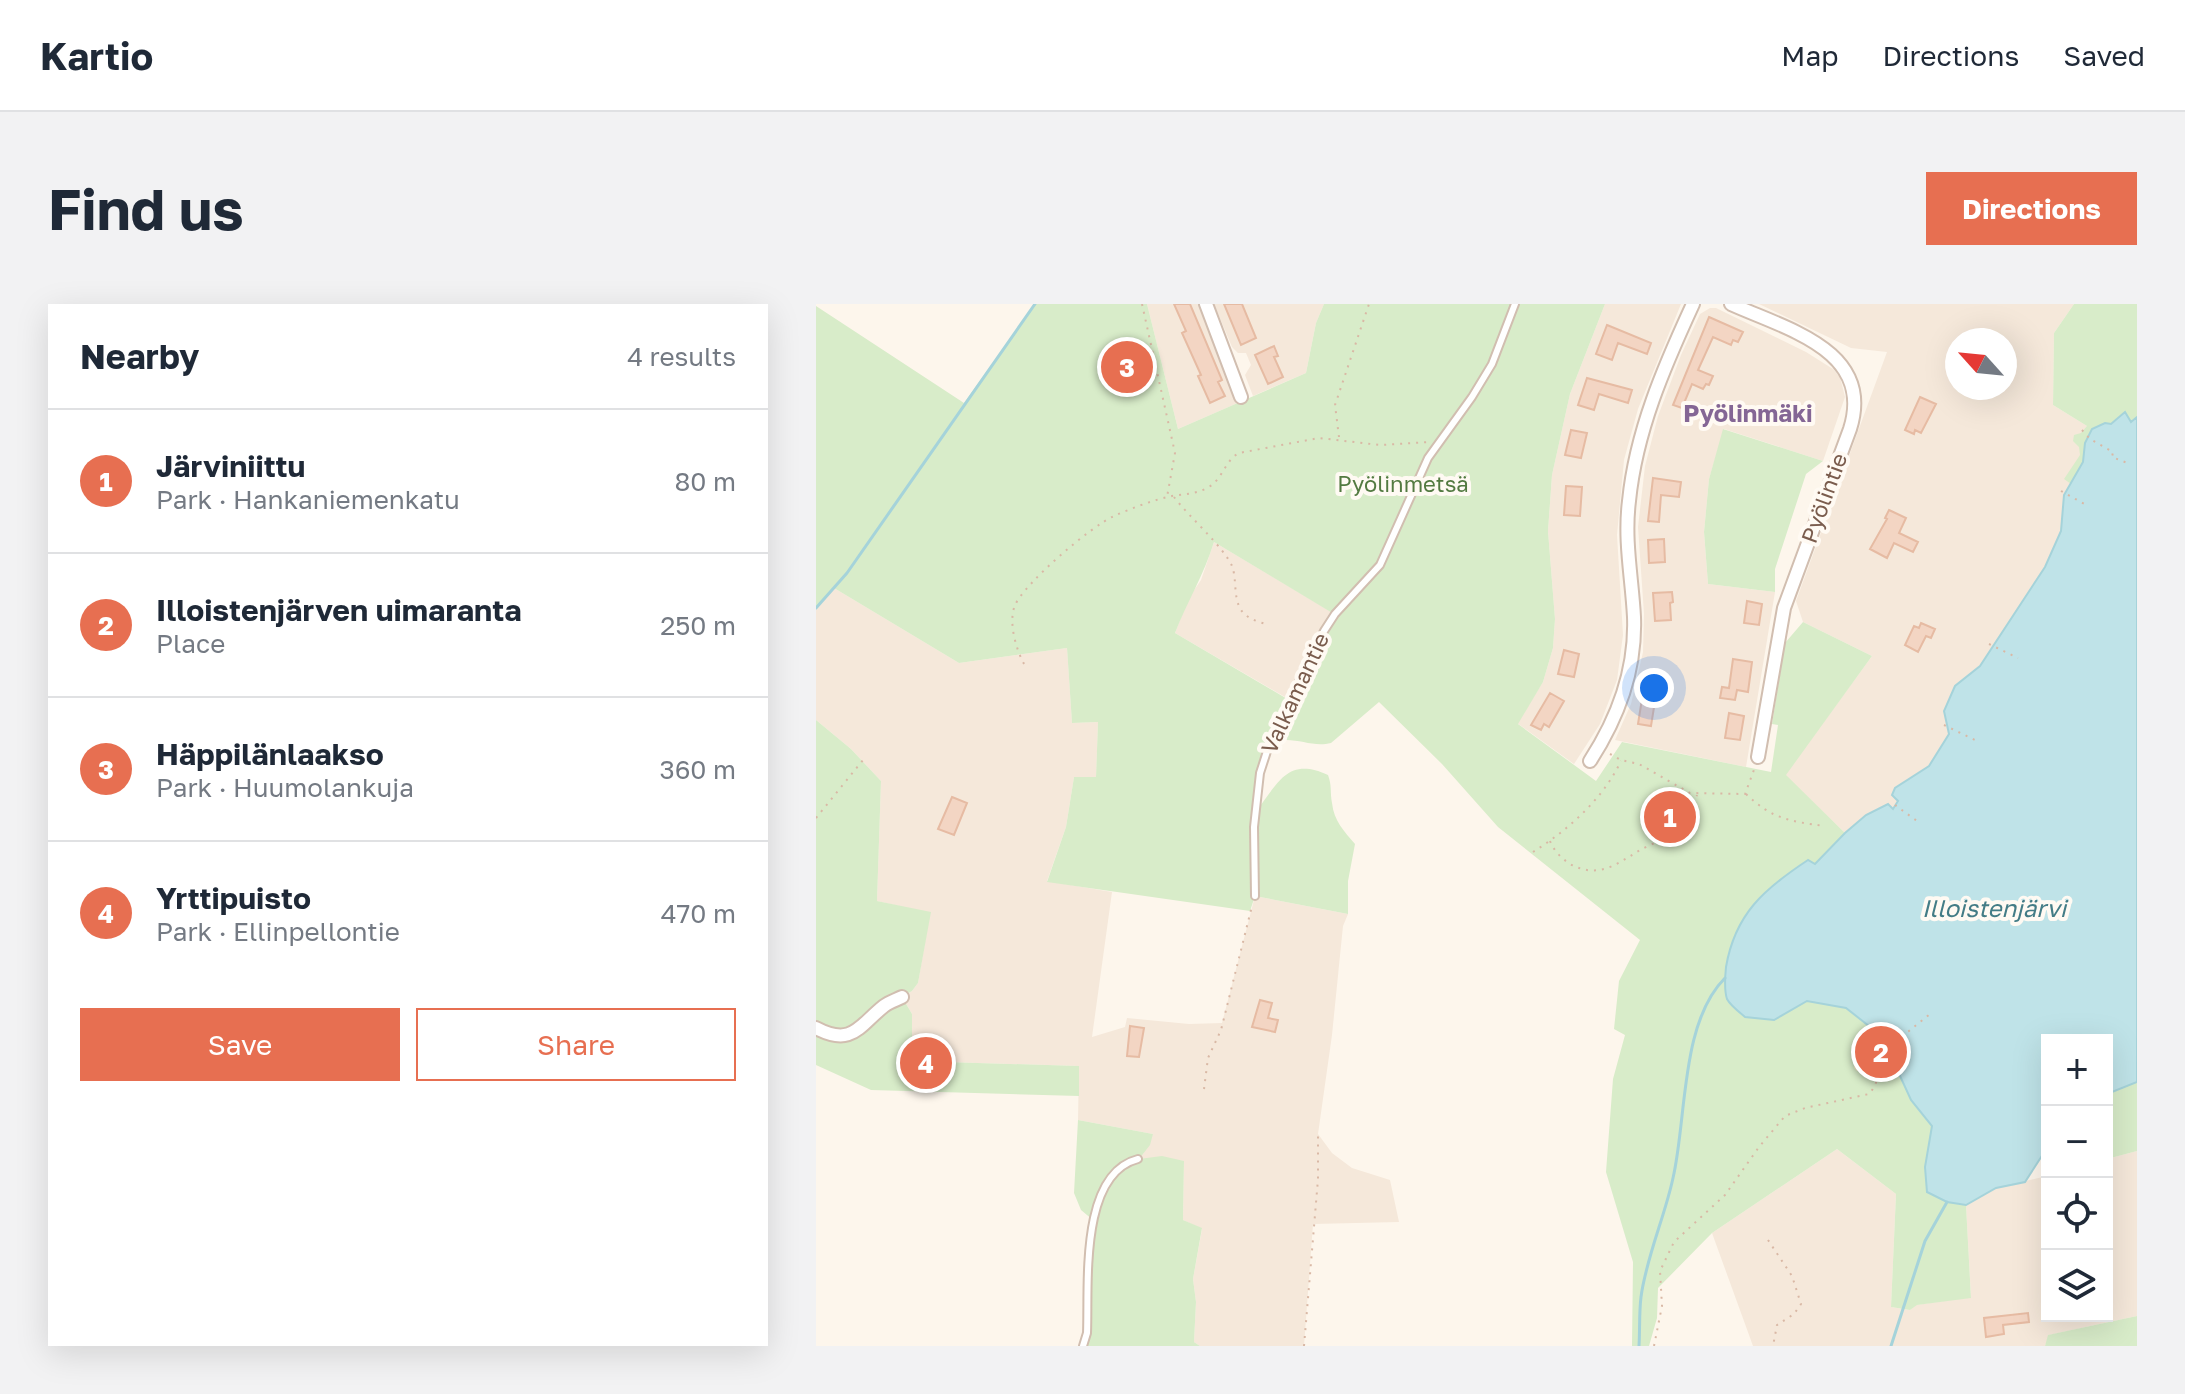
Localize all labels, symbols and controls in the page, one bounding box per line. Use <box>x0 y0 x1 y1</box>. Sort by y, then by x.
text: Kartio <box>40 33 153 78</box>
text: Map <box>1781 39 1838 72</box>
text: Directions <box>1882 39 2019 72</box>
text: Saved <box>2063 39 2145 72</box>
button: Directions <box>1926 172 2137 245</box>
text: Find us <box>48 175 244 242</box>
north arrow <box>1945 328 2017 400</box>
text: Nearby <box>80 336 200 376</box>
pin: 3 <box>1101 337 1153 397</box>
text: 4 results <box>627 341 736 372</box>
district label: Pyölinmäki <box>1683 398 1813 427</box>
text: Järviniittu <box>156 448 305 484</box>
street label: Pyölintie <box>1795 449 1852 546</box>
text: 1 <box>99 466 113 497</box>
text: 80 m <box>675 466 736 497</box>
park label: Pyölinmetsä <box>1337 470 1469 497</box>
text: Park · Hankaniemenkatu <box>156 484 460 515</box>
text: Illoistenjärven uimaranta <box>156 592 522 628</box>
text: 2 <box>98 610 114 641</box>
text: 250 m <box>660 610 736 641</box>
text: Place <box>156 628 225 659</box>
street label: Valkamantie <box>1255 628 1334 757</box>
your location <box>1634 668 1674 708</box>
text: Häppilänlaakso <box>156 736 384 772</box>
text: 3 <box>98 754 114 785</box>
text: 360 m <box>659 754 736 785</box>
text: Park · Huumolankuja <box>156 772 414 803</box>
pin: 1 <box>1644 787 1696 847</box>
text: Yrttipuisto <box>156 880 311 916</box>
water label: Illoistenjärvi <box>1922 893 2069 923</box>
text: 4 <box>98 898 114 929</box>
text: 470 m <box>661 898 736 929</box>
text: Park · Ellinpellontie <box>156 916 400 947</box>
button: Save <box>80 1008 400 1081</box>
button: Share <box>416 1008 736 1081</box>
pin: 2 <box>1855 1022 1907 1082</box>
pin: 4 <box>900 1033 952 1093</box>
map controls <box>2041 1034 2113 1322</box>
button: + <box>2041 1034 2113 1106</box>
button: − <box>2041 1106 2113 1178</box>
button: locate <box>2041 1178 2113 1250</box>
button: layers <box>2041 1250 2113 1322</box>

